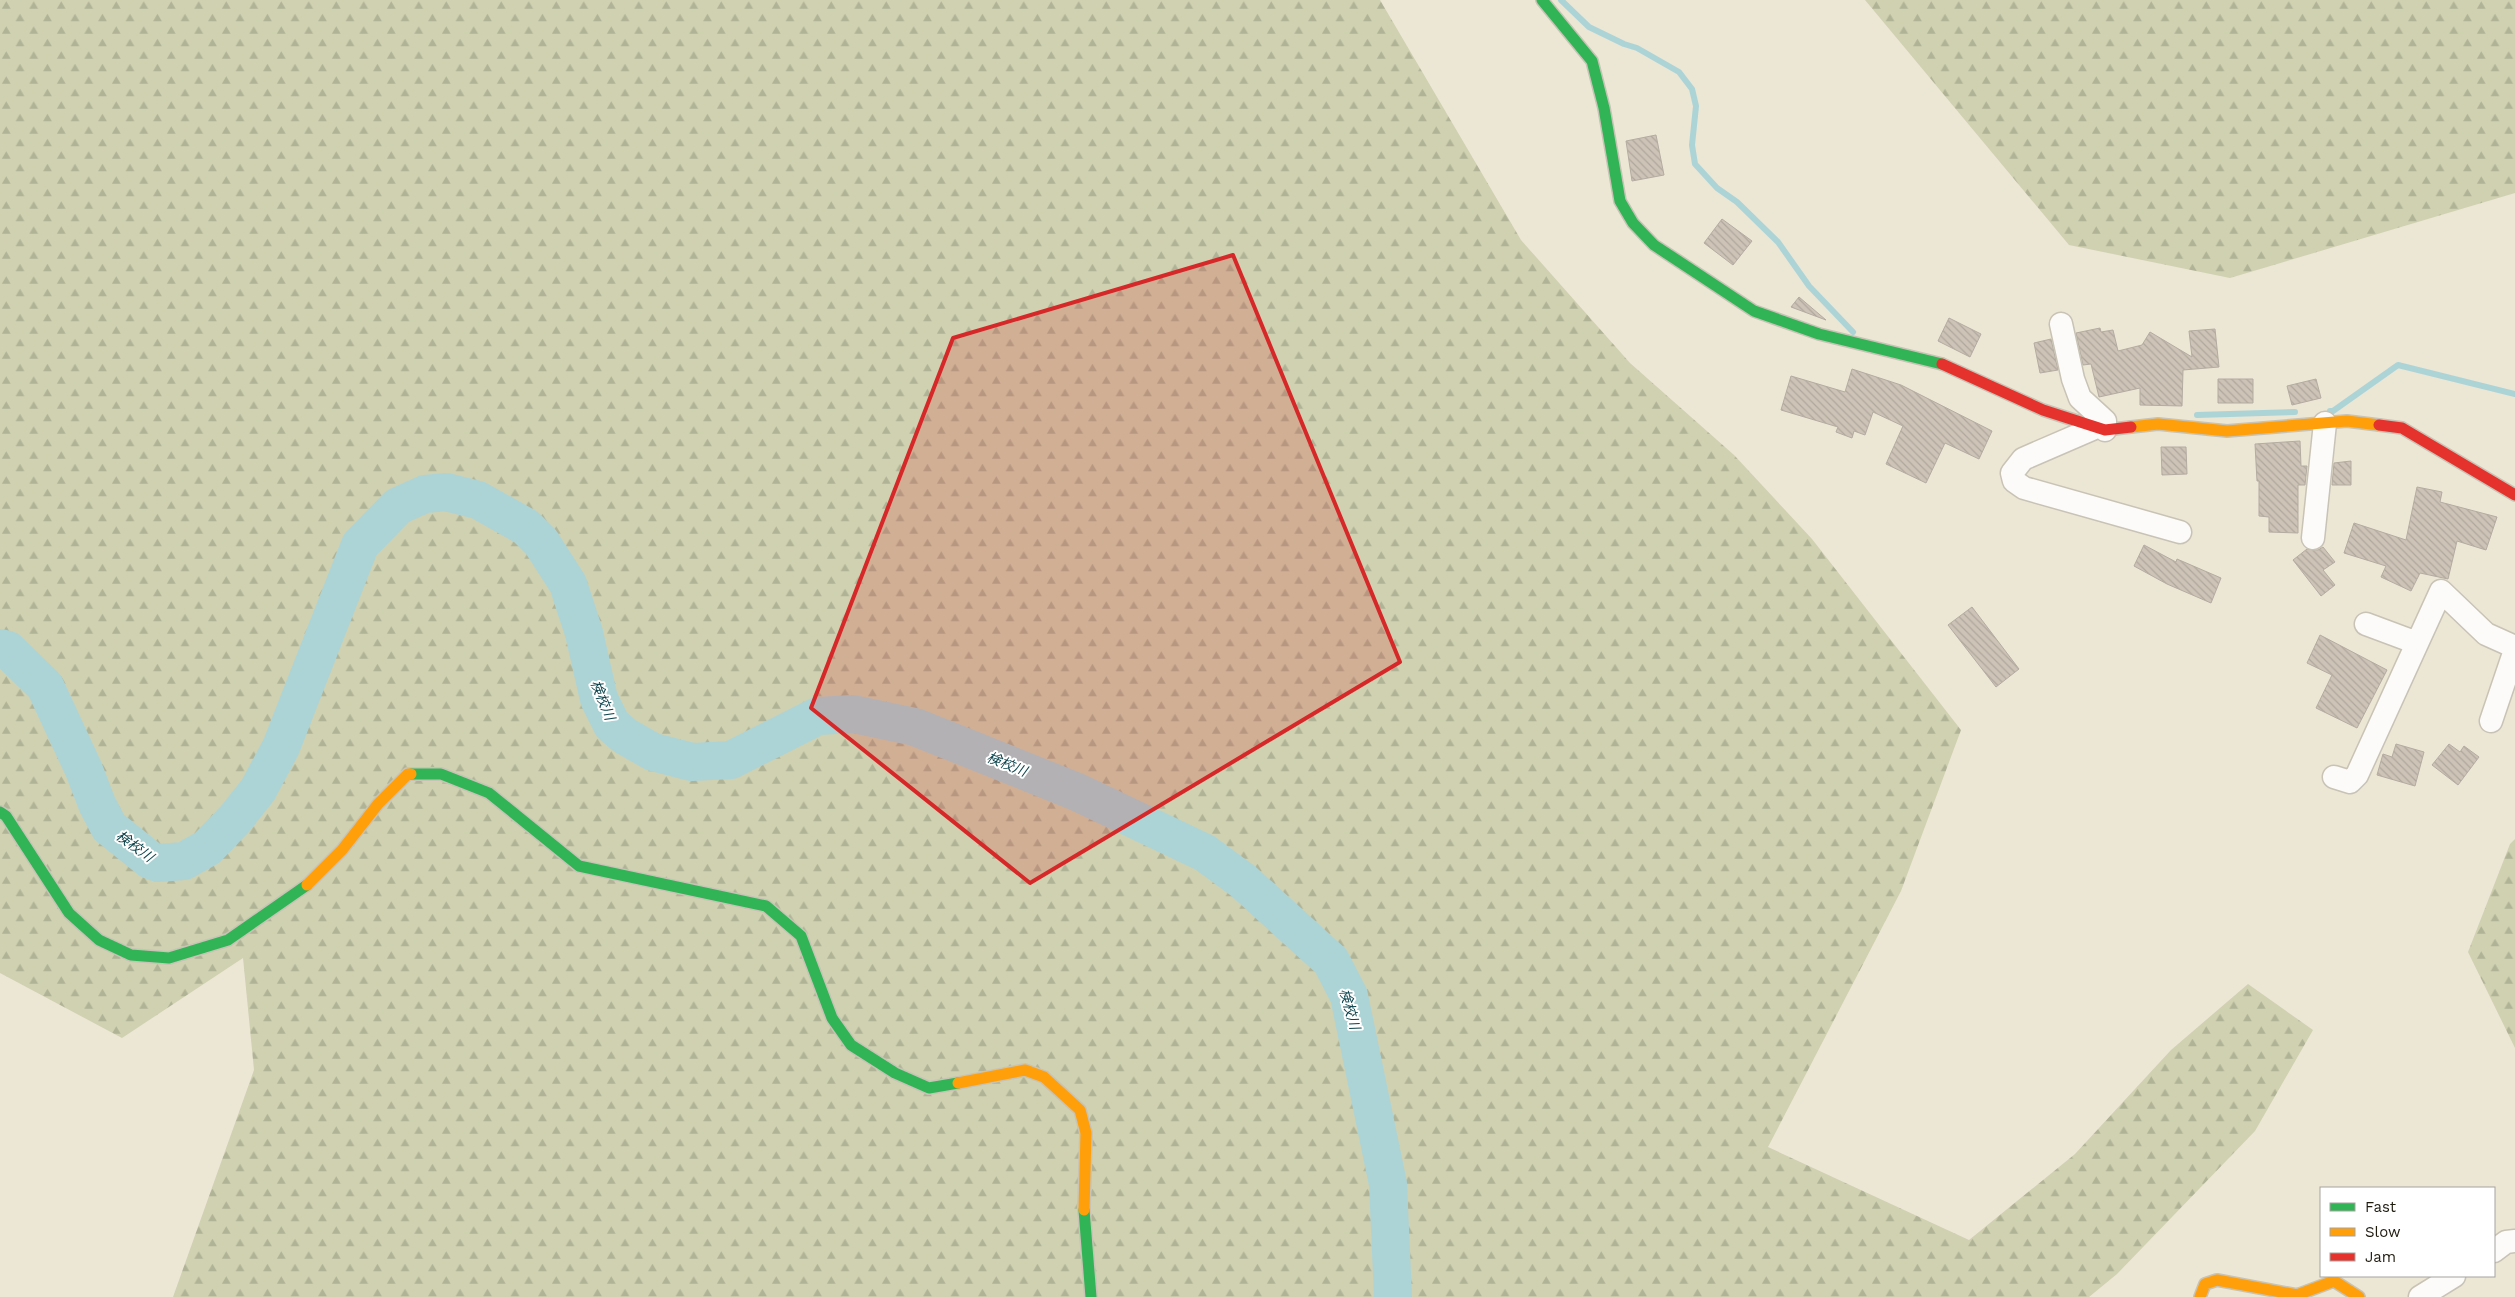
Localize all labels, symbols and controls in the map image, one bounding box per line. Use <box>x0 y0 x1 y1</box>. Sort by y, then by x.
water label: 検校川 <box>588 678 619 724</box>
water label: 検校川 <box>985 749 1031 780</box>
water label: 検校川 <box>113 827 158 866</box>
water label: 検校川 <box>1337 987 1364 1033</box>
legend <box>2320 1187 2495 1277</box>
text: Fast <box>2365 1198 2397 1216</box>
text: Slow <box>2365 1223 2401 1241</box>
text: Jam <box>2365 1248 2396 1266</box>

